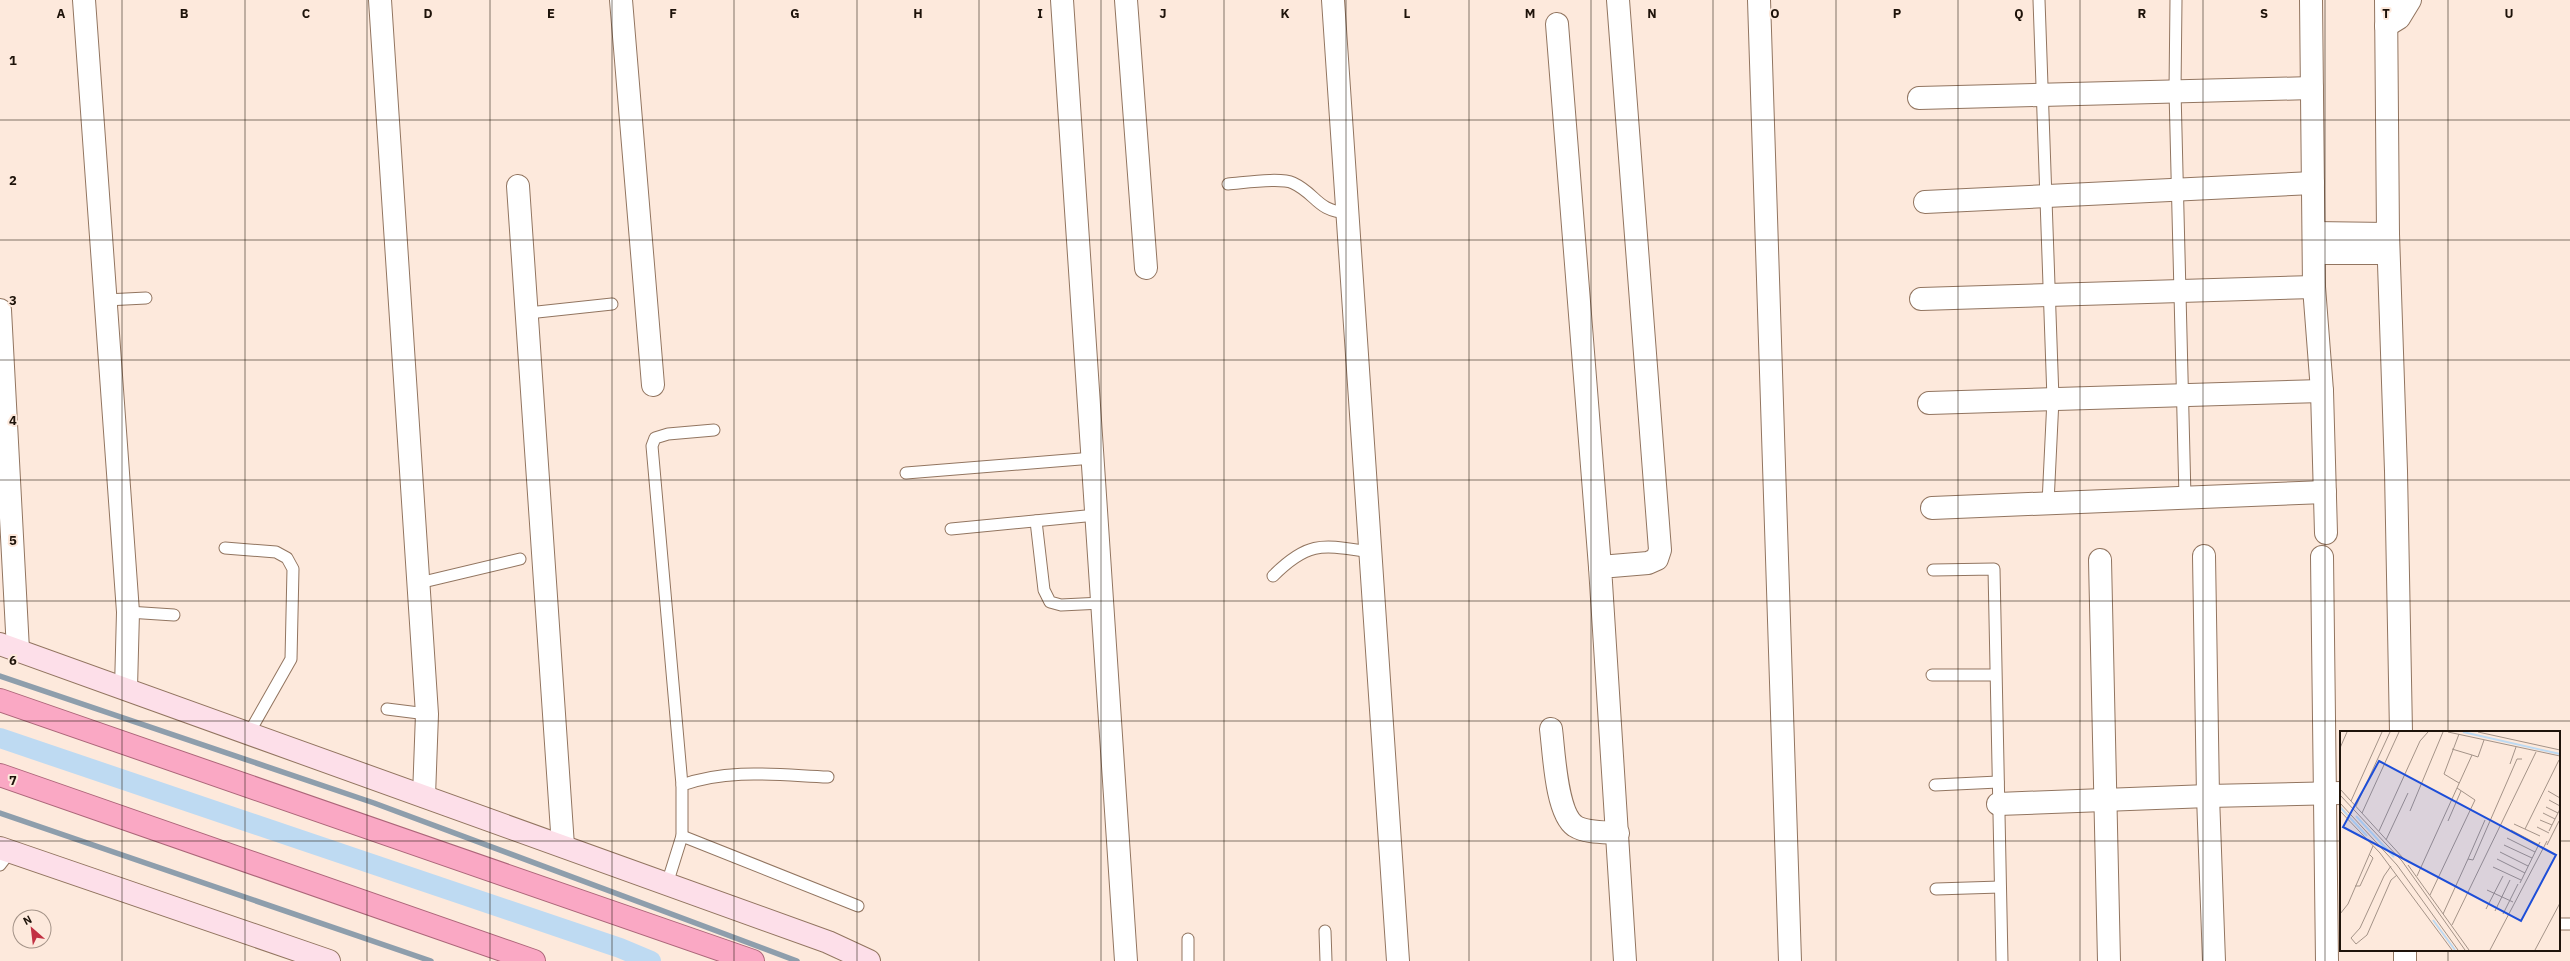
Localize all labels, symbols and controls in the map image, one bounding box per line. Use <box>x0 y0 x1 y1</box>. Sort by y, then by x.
text: A <box>57 5 66 22</box>
text: B <box>180 5 189 22</box>
text: C <box>302 5 311 22</box>
text: D <box>423 5 433 22</box>
text: E <box>547 5 555 22</box>
text: F <box>669 5 677 22</box>
text: G <box>790 5 800 22</box>
text: H <box>913 5 923 22</box>
text: I <box>1037 5 1043 22</box>
text: J <box>1159 5 1167 22</box>
text: K <box>1280 5 1290 22</box>
text: L <box>1404 5 1411 22</box>
text: M <box>1525 5 1535 22</box>
text: N <box>1647 5 1657 22</box>
text: O <box>1770 5 1780 22</box>
text: P <box>1893 5 1902 22</box>
text: Q <box>2014 5 2024 22</box>
text: R <box>2138 5 2147 22</box>
text: S <box>2260 5 2268 22</box>
text: T <box>2382 5 2390 22</box>
text: U <box>2504 5 2514 22</box>
text: 1 <box>9 52 17 69</box>
text: 2 <box>9 172 17 189</box>
text: 3 <box>9 292 17 309</box>
text: 4 <box>9 412 17 429</box>
text: 5 <box>9 532 17 549</box>
text: 6 <box>9 652 17 669</box>
inset map <box>2340 731 2560 951</box>
text: 7 <box>9 772 17 789</box>
north arrow <box>12 909 52 949</box>
text: N <box>21 912 34 928</box>

